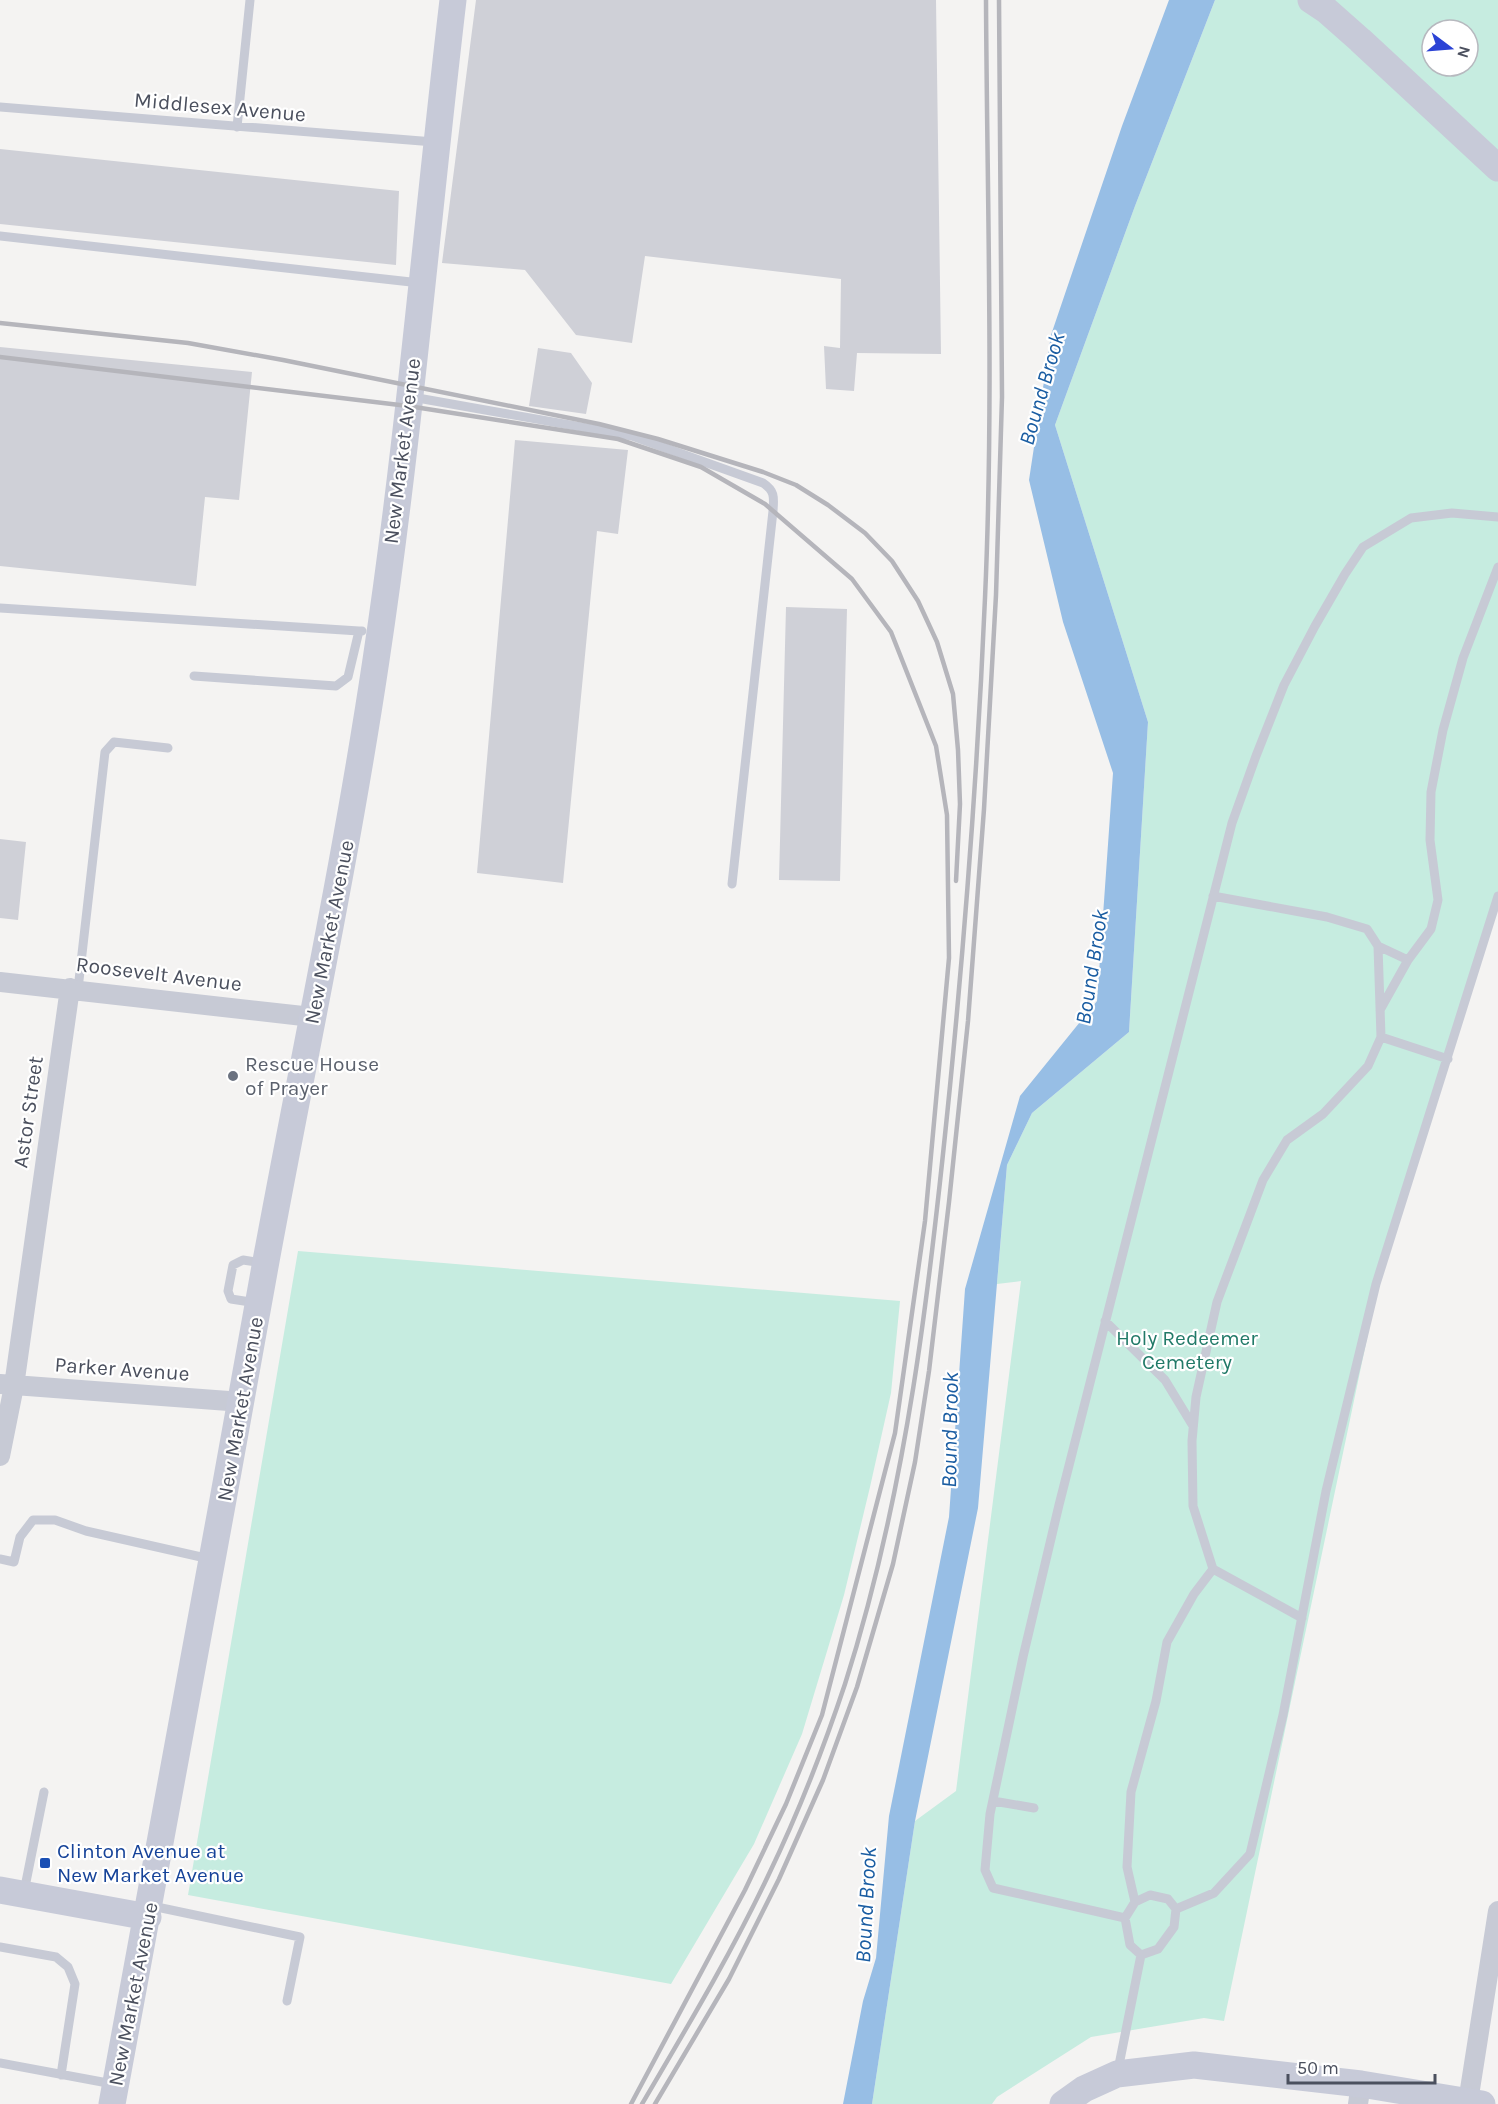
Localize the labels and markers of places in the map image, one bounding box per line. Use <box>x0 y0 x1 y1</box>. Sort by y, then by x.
place label: Rescue House of Prayer <box>245 1052 379 1100</box>
marker: Rescue House of Prayer <box>226 1069 240 1083</box>
place label: Clinton Avenue at New Market Avenue <box>57 1839 244 1887</box>
marker: Clinton Avenue at New Market Avenue <box>38 1856 52 1870</box>

